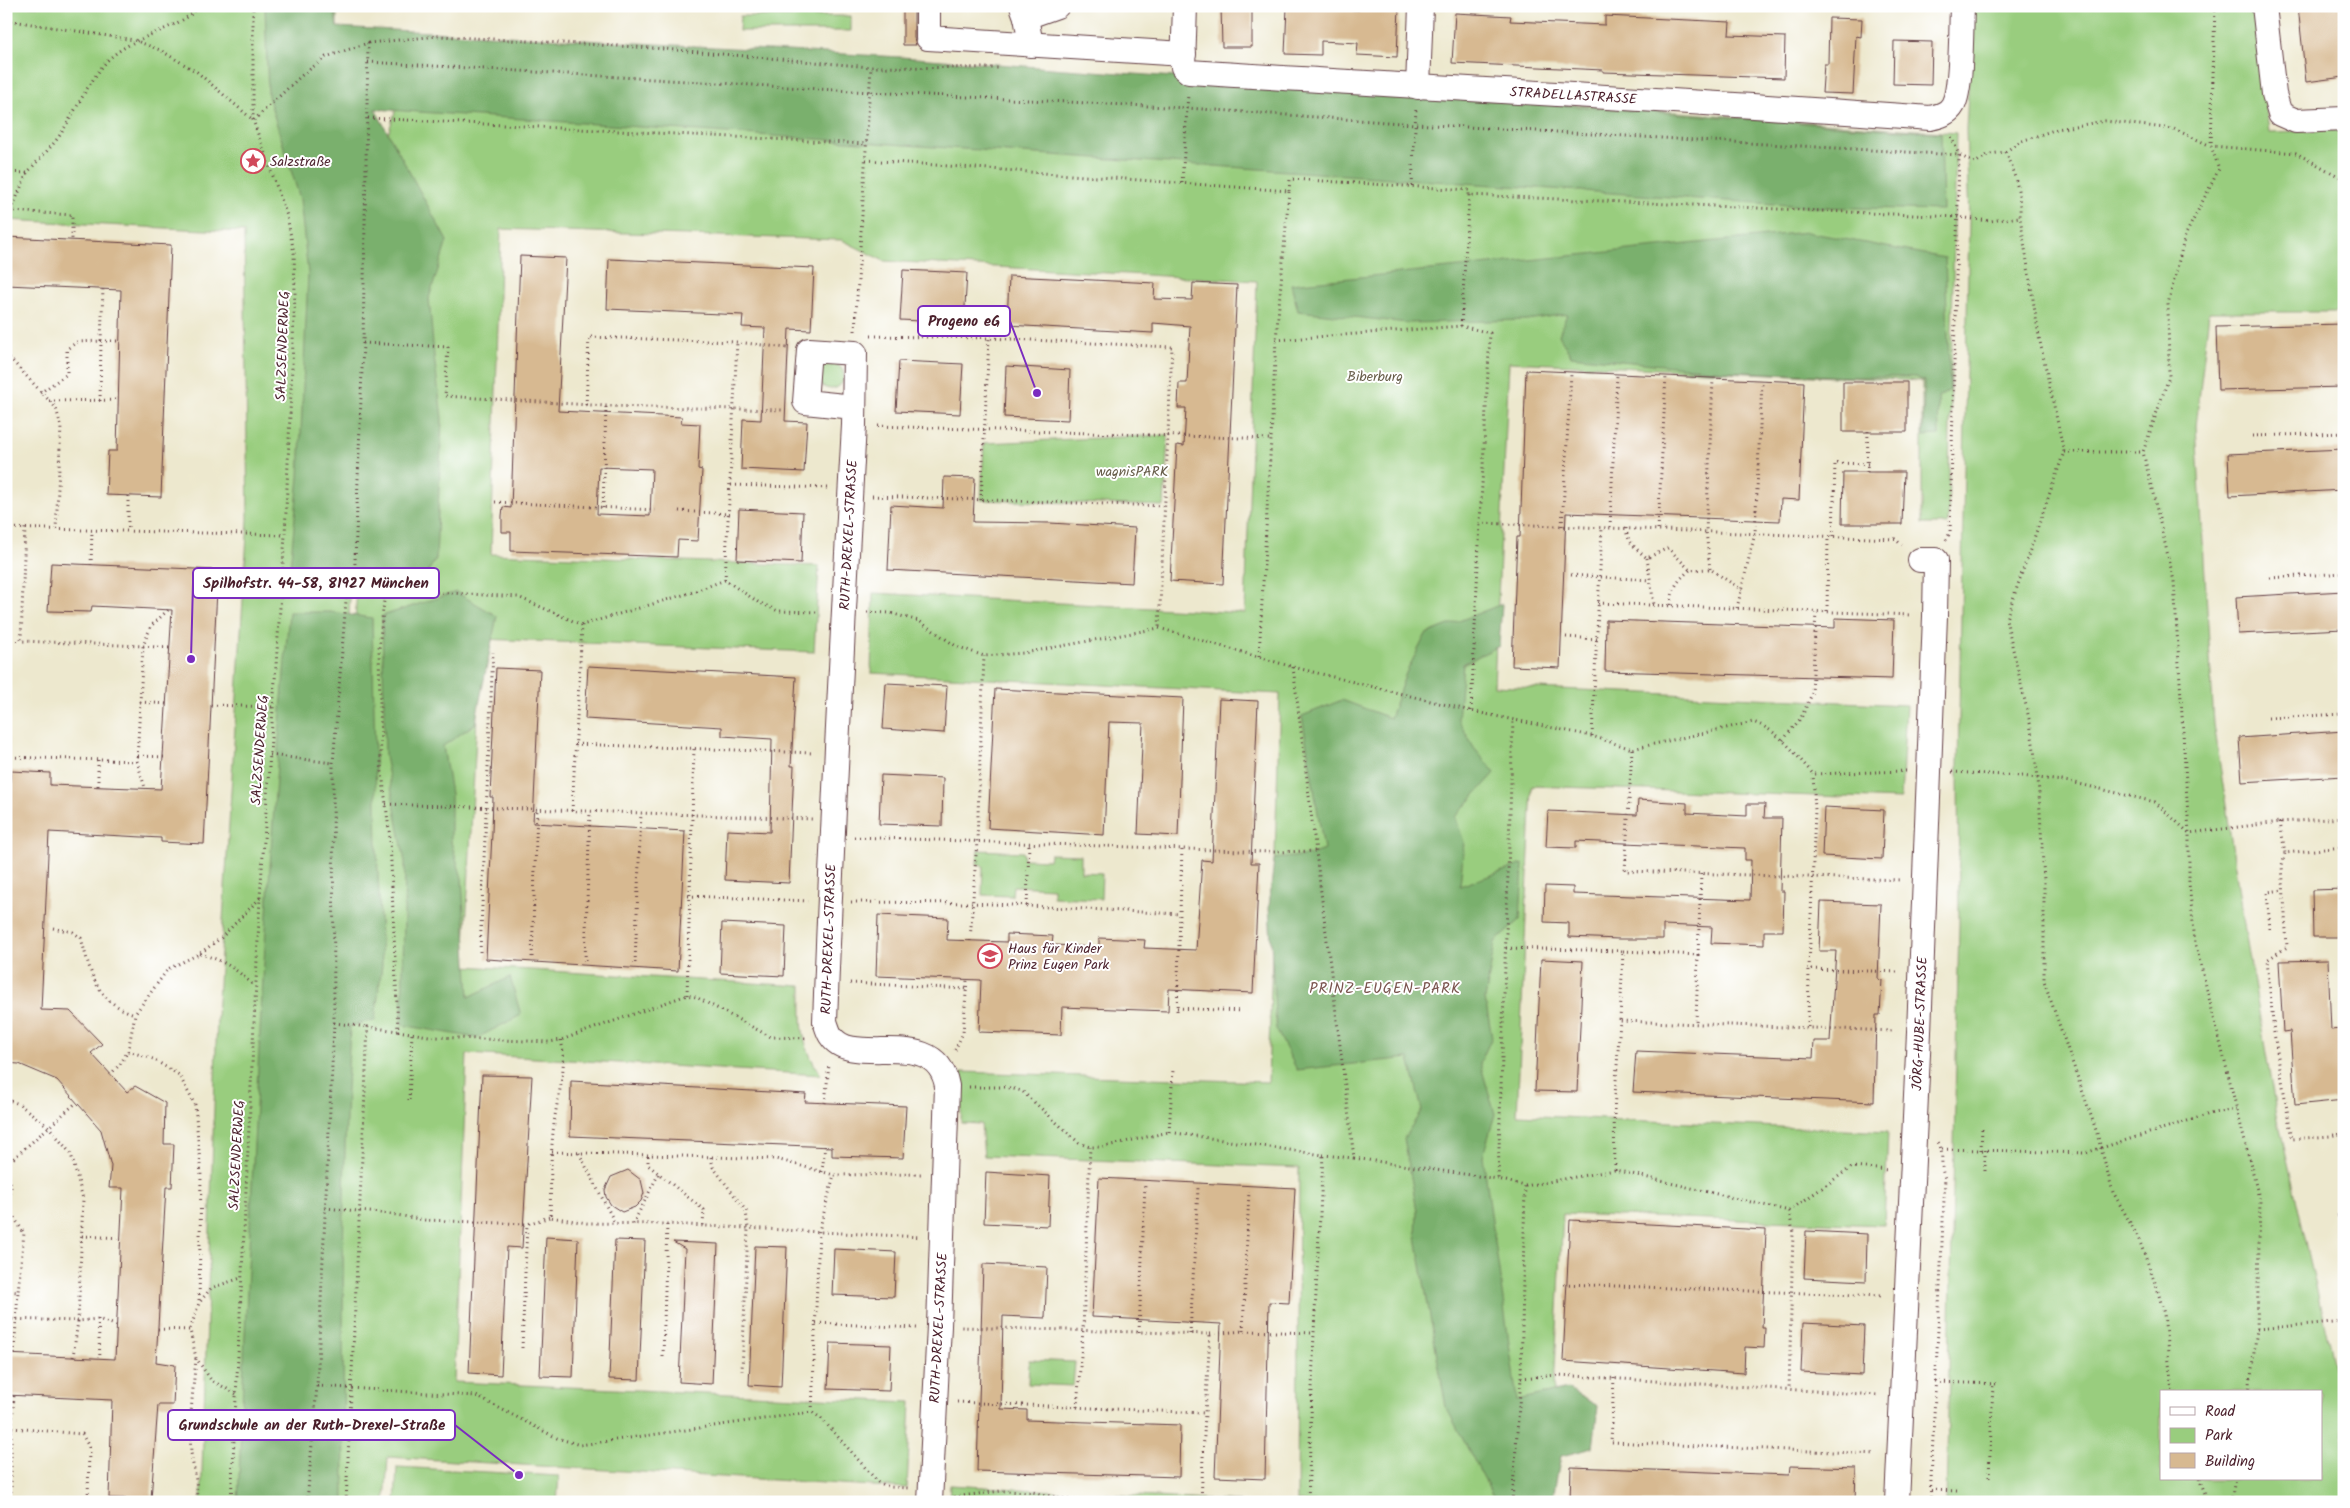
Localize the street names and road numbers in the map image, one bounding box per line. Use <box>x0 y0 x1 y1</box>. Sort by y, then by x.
street label: STRADELLASTRASSE <box>1509 81 1638 111</box>
street label: SALZSENDERWEG <box>270 290 296 402</box>
street label: RUTH-DREXEL-STRASSE <box>834 458 864 611</box>
street label: SALZSENDERWEG <box>245 694 275 806</box>
street label: RUTH-DREXEL-STRASSE <box>815 862 843 1015</box>
street label: JÖRG-HUBE-STRASSE <box>1906 955 1934 1091</box>
street label: SALZSENDERWEG <box>223 1099 251 1211</box>
street label: RUTH-DREXEL-STRASSE <box>924 1251 954 1404</box>

